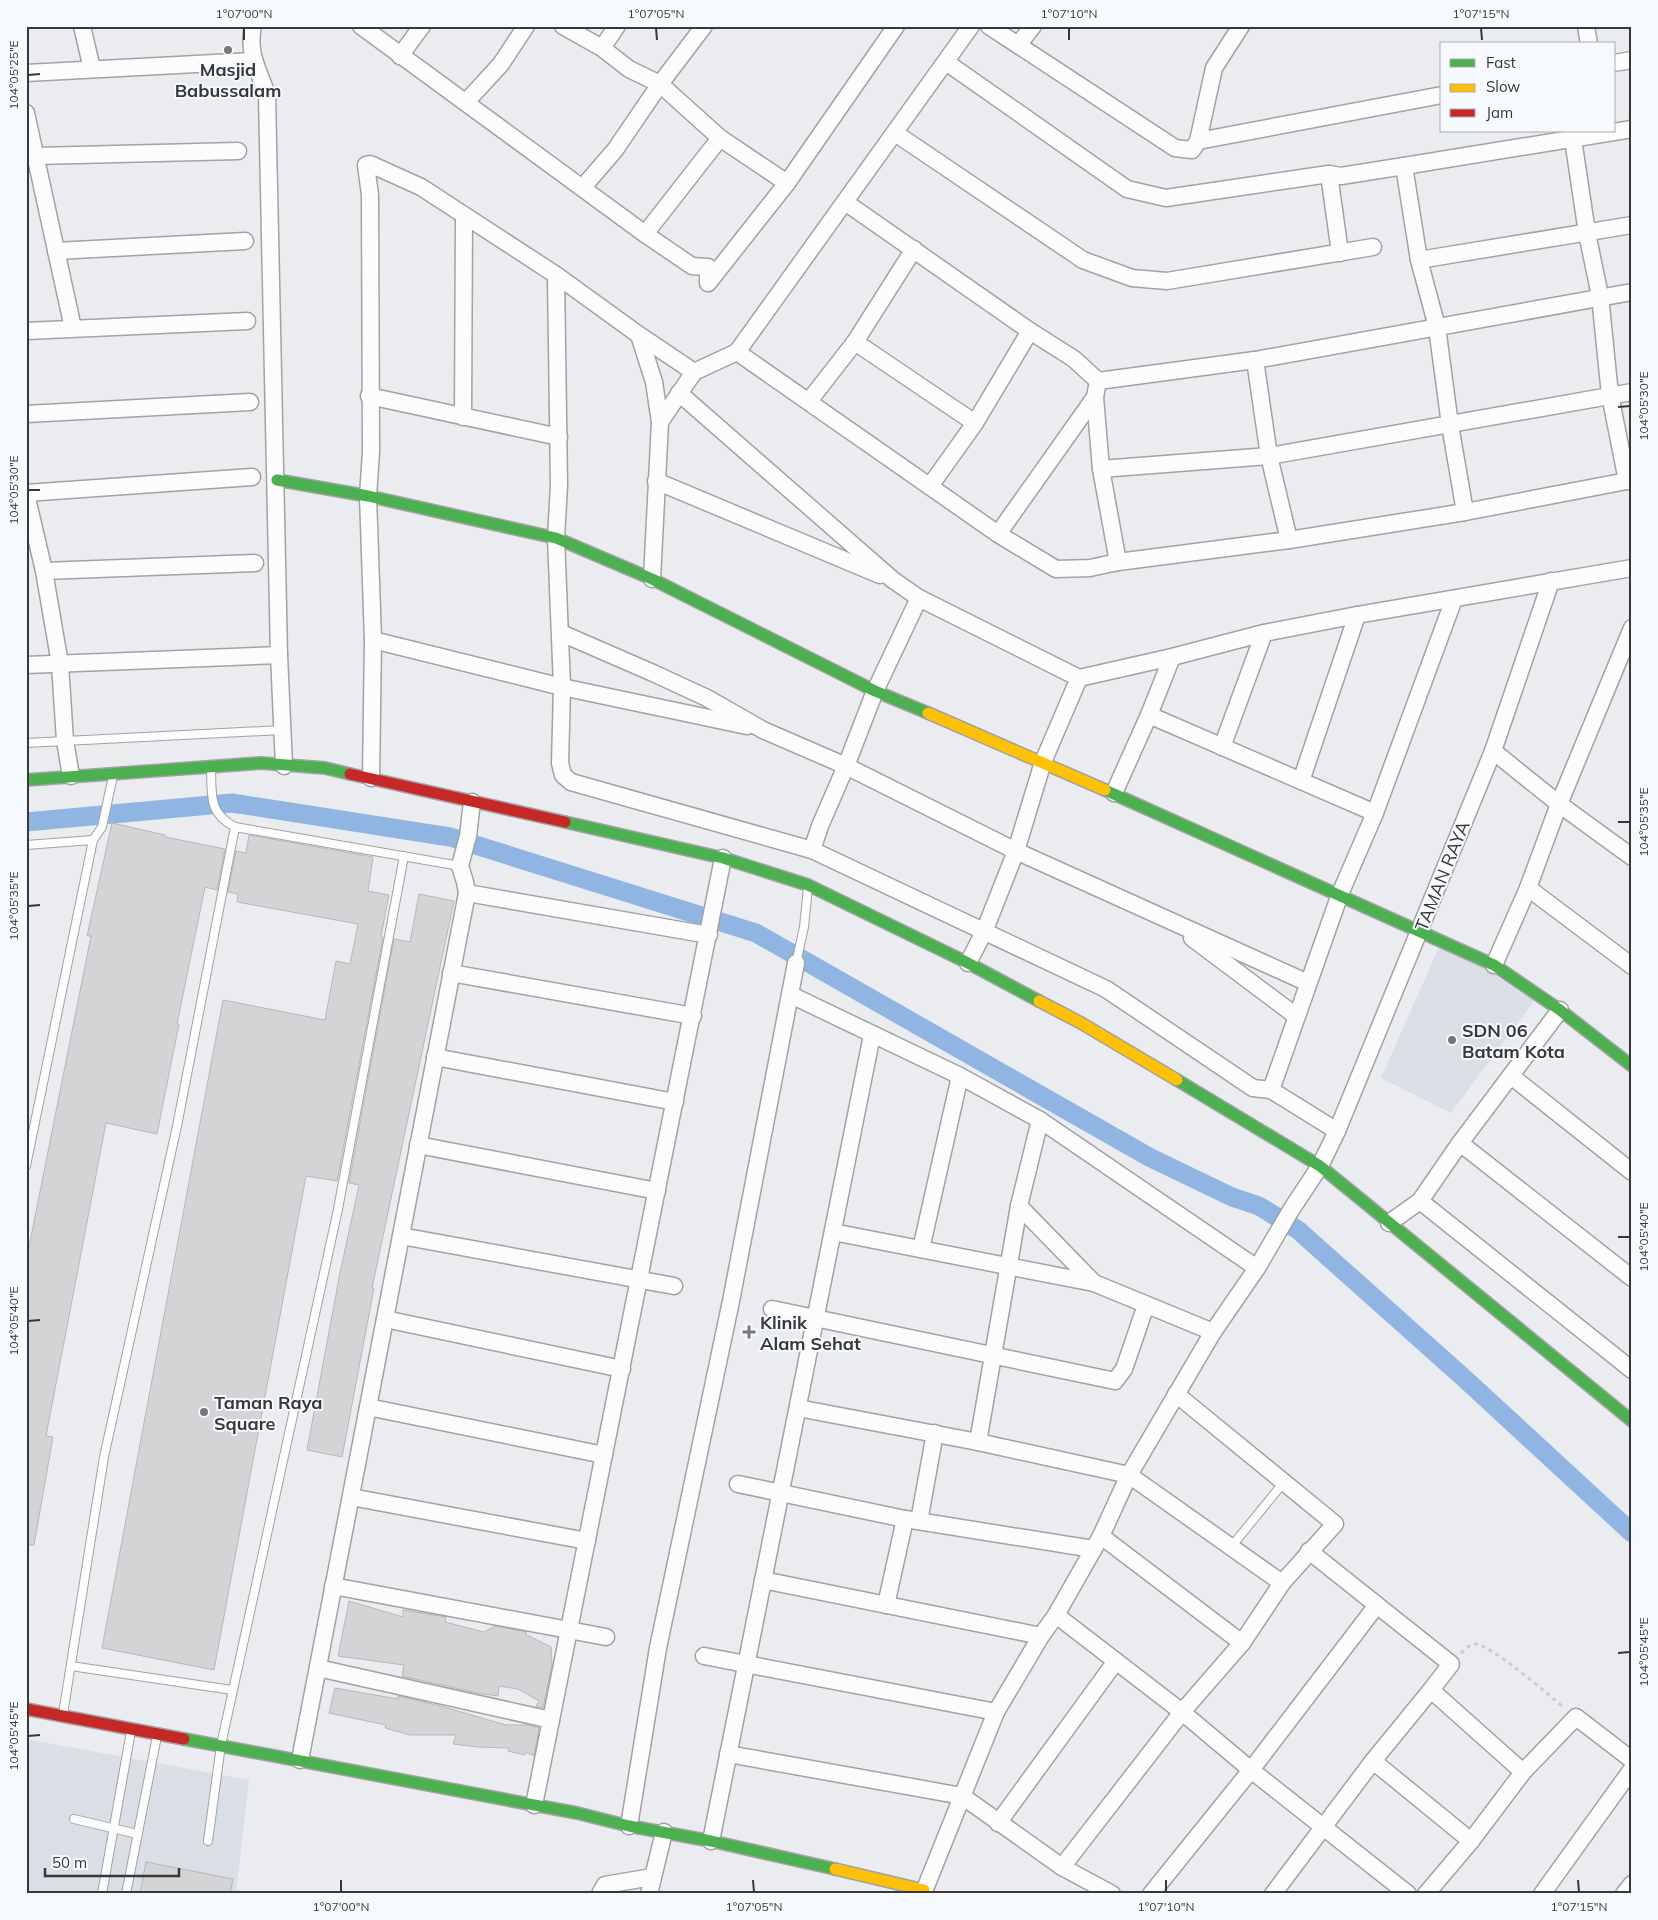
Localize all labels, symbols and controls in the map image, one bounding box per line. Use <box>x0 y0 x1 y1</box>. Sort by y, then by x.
text: 1°07'00"N <box>216 6 272 21</box>
text: 1°07'05"N <box>628 6 684 21</box>
text: 1°07'10"N <box>1041 6 1097 21</box>
text: 1°07'15"N <box>1453 6 1509 21</box>
text: 104°05'25"E <box>6 40 21 110</box>
legend <box>1440 42 1616 132</box>
marker: Masjid Babussalam <box>222 44 234 56</box>
text: Fast <box>1486 53 1516 72</box>
place label: Masjid Babussalam <box>175 58 281 102</box>
text: Slow <box>1486 77 1520 96</box>
text: Jam <box>1486 103 1513 122</box>
text: 104°05'30"E <box>1636 371 1651 441</box>
text: 104°05'30"E <box>6 455 21 525</box>
text: 104°05'35"E <box>1636 787 1651 857</box>
street label: TAMAN RAYA <box>1409 818 1475 934</box>
text: 104°05'35"E <box>6 871 21 941</box>
place label: SDN 06 Batam Kota <box>1462 1019 1565 1063</box>
marker: SDN 06 Batam Kota <box>1446 1034 1458 1046</box>
text: 104°05'40"E <box>1636 1202 1651 1272</box>
text: 104°05'40"E <box>6 1286 21 1356</box>
place label: Klinik Alam Sehat <box>760 1311 861 1355</box>
marker: Klinik Alam Sehat <box>742 1325 756 1339</box>
place label: Taman Raya Square <box>214 1391 322 1435</box>
marker: Taman Raya Square <box>198 1406 210 1418</box>
text: 104°05'45"E <box>1636 1617 1651 1687</box>
text: 104°05'45"E <box>6 1701 21 1771</box>
scale bar <box>45 1845 179 1877</box>
text: 50 m <box>52 1853 87 1872</box>
text: 1°07'00"N <box>313 1899 369 1914</box>
text: 1°07'05"N <box>726 1899 782 1914</box>
text: 1°07'10"N <box>1138 1899 1194 1914</box>
text: 1°07'15"N <box>1551 1899 1607 1914</box>

